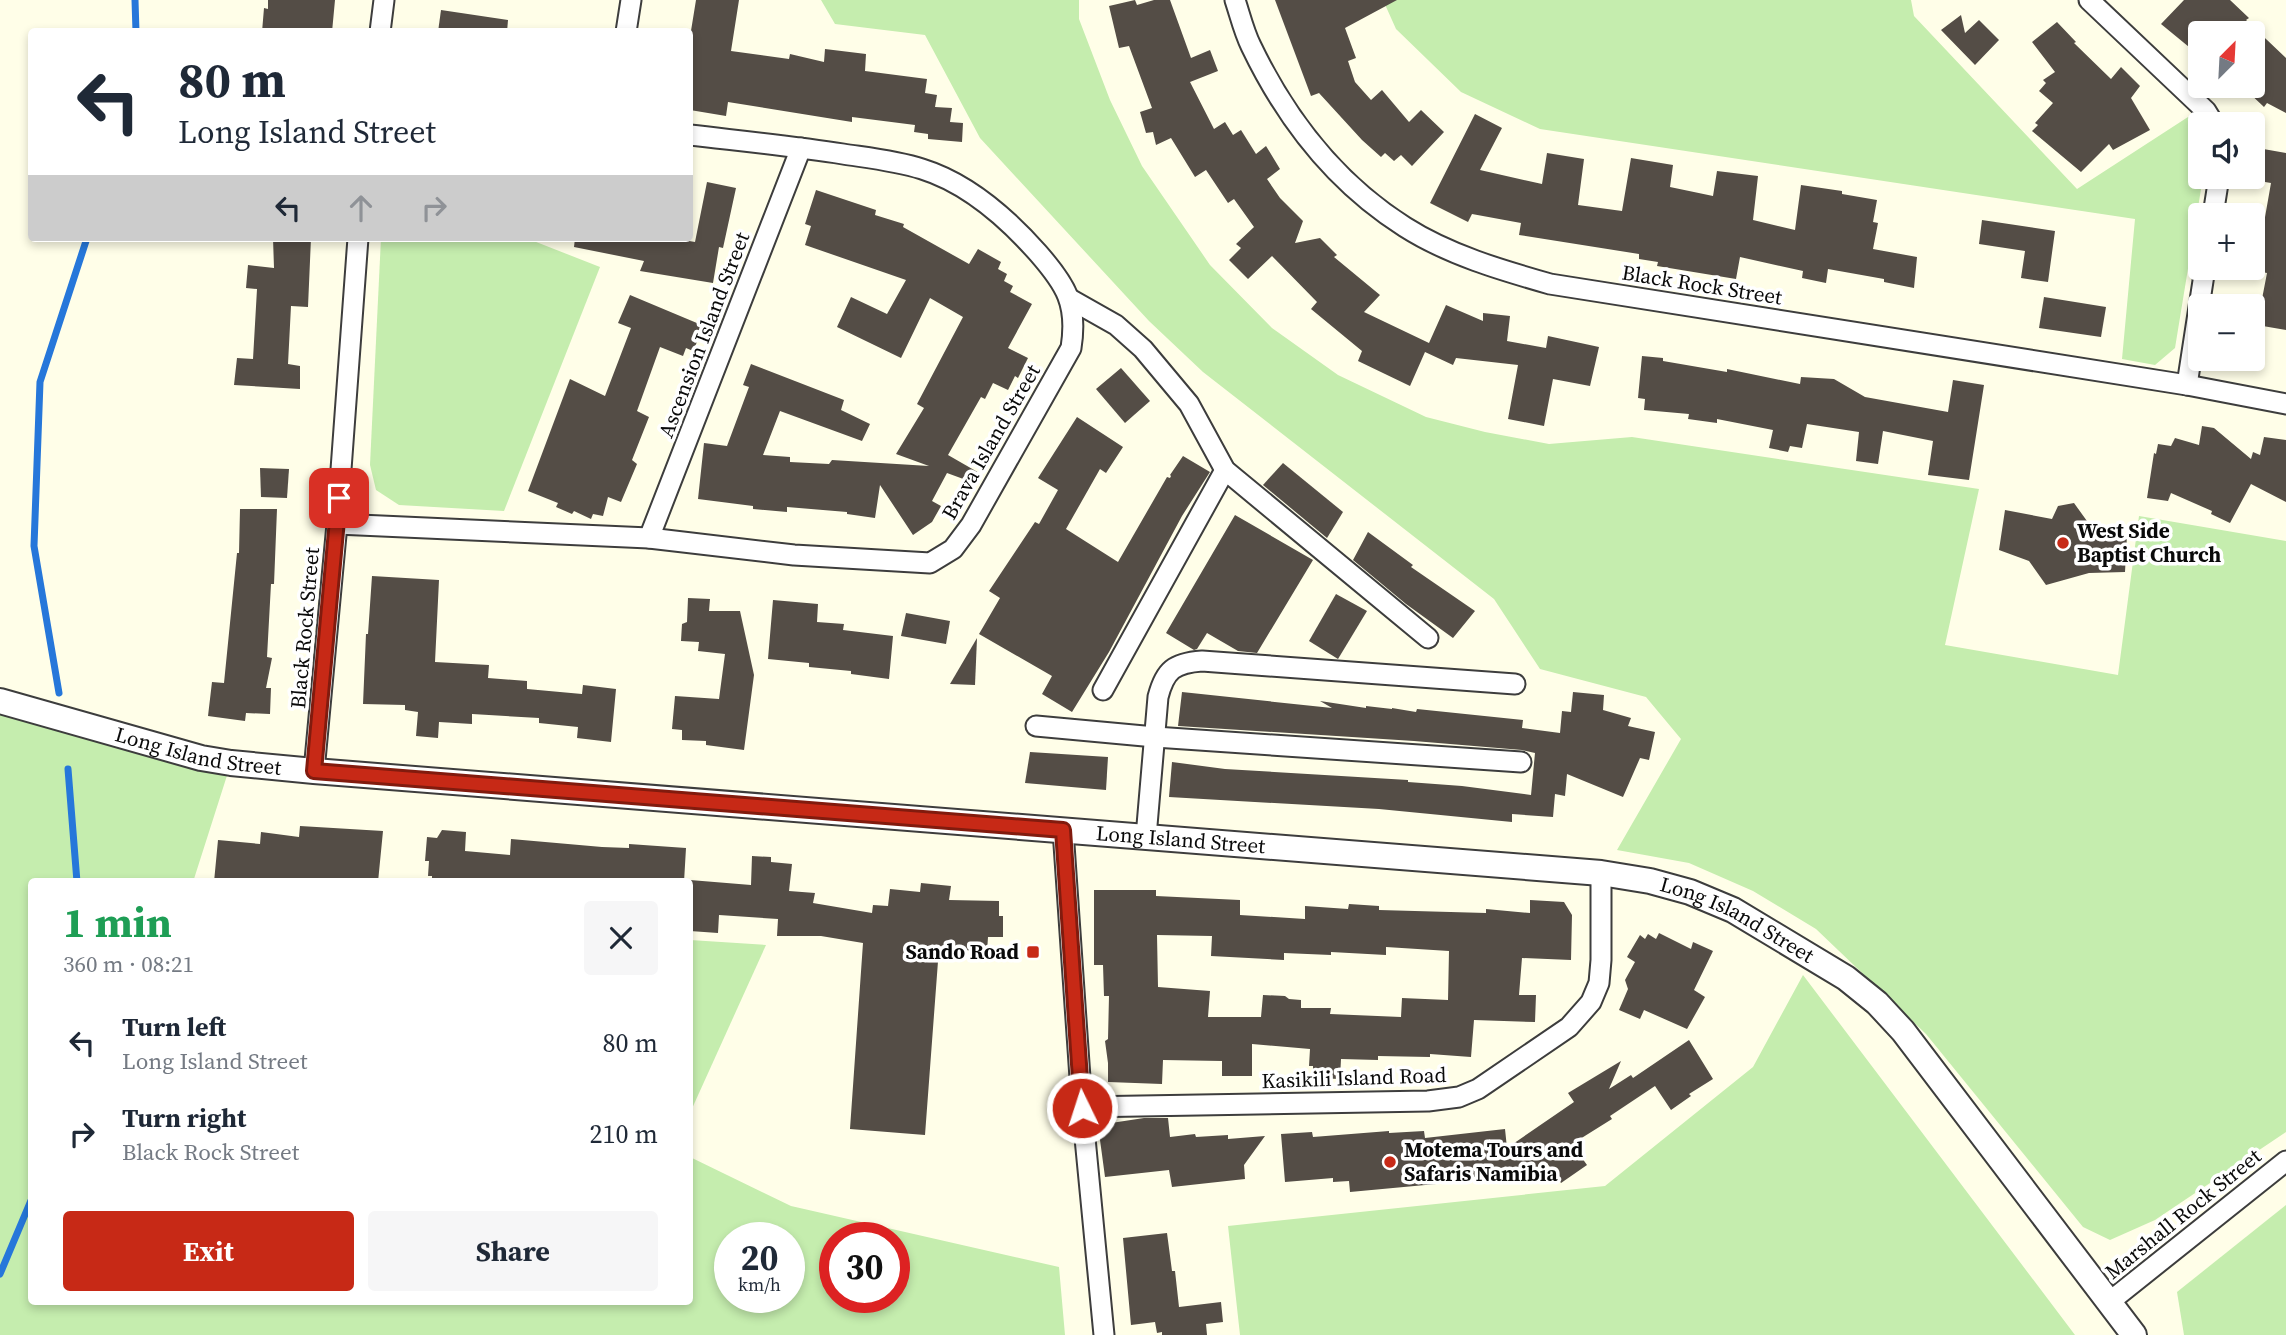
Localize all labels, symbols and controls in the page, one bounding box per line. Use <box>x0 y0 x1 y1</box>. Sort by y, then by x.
north arrow <box>2188 21 2264 98</box>
map controls <box>2188 21 2265 371</box>
text: 80 m <box>178 46 286 113</box>
icon: left <box>63 56 154 147</box>
text: Long Island Street <box>178 110 436 154</box>
button: sound <box>2188 112 2265 189</box>
icon: left <box>269 189 307 227</box>
icon: ahead <box>342 189 380 227</box>
icon: right <box>415 189 453 227</box>
button: + <box>2188 203 2265 280</box>
street label: Ascension Island Street <box>651 228 756 442</box>
street label: Black Rock Street <box>1620 258 1784 312</box>
button: − <box>2188 294 2265 371</box>
street label: Brava Island Street <box>934 359 1047 525</box>
pin <box>309 468 369 528</box>
icon: arrive <box>320 479 358 517</box>
place label: West Side Baptist Church <box>2077 516 2221 569</box>
marker: West Side Baptist Church <box>2055 535 2071 551</box>
street label: Black Rock Street <box>283 546 326 710</box>
street label: Long Island Street <box>112 719 283 782</box>
street label: Long Island Street <box>1095 818 1266 860</box>
street label: Long Island Street <box>1657 869 1820 970</box>
text: 1 min <box>63 893 172 951</box>
button: close <box>584 901 658 975</box>
place label: Sando Road <box>905 937 1020 966</box>
marker: Sando Road <box>1025 944 1041 960</box>
text: 360 m · 08:21 <box>63 948 194 980</box>
text: Turn left <box>122 1009 226 1045</box>
icon: left <box>63 1024 101 1062</box>
text: 80 m <box>603 1025 658 1061</box>
text: Long Island Street <box>122 1045 307 1077</box>
street label: Kasikili Island Road <box>1261 1060 1447 1095</box>
position arrow <box>1045 1071 1119 1145</box>
text: Turn right <box>122 1100 246 1136</box>
icon: right <box>63 1115 101 1153</box>
text: 210 m <box>590 1116 658 1152</box>
place label: Motema Tours and Safaris Namibia <box>1404 1135 1584 1188</box>
text: Black Rock Street <box>122 1136 299 1168</box>
street label: Marshall Rock Street <box>2099 1141 2267 1286</box>
marker: Motema Tours and Safaris Namibia <box>1382 1154 1398 1170</box>
button: Exit <box>63 1211 354 1291</box>
button: Share <box>368 1211 658 1291</box>
speed limit sign: 30 <box>819 1222 910 1313</box>
text: 20 <box>741 1234 778 1282</box>
text: km/h <box>738 1272 781 1297</box>

